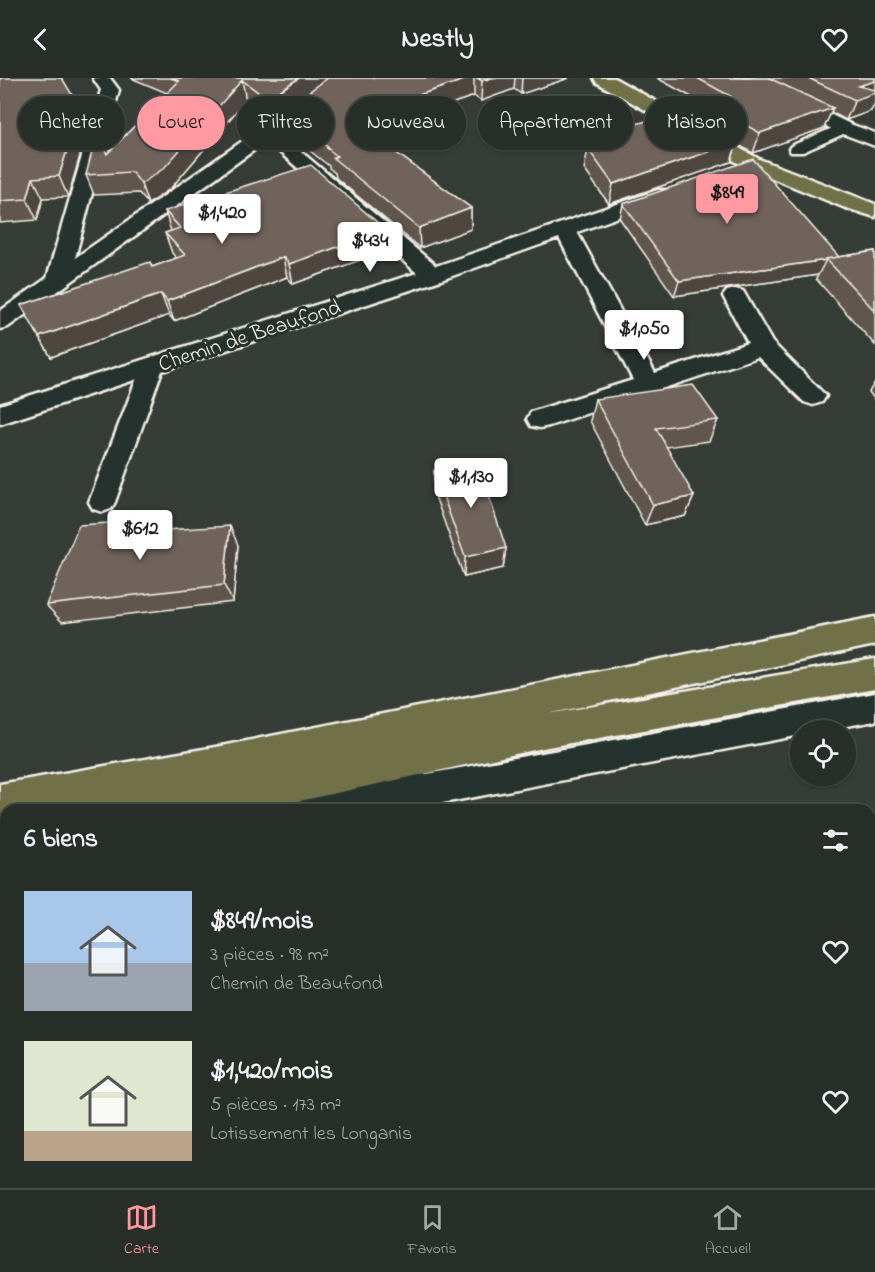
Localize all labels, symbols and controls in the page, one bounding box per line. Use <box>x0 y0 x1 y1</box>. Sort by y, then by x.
text: Nestly <box>401 20 474 59</box>
icon: back <box>24 23 57 56</box>
icon: heart <box>818 23 851 56</box>
chip: Acheter <box>18 96 125 150</box>
chip: Louer <box>137 96 225 150</box>
chip: Filtres <box>237 96 334 150</box>
chip: Nouveau <box>346 96 466 150</box>
chip: Appartement <box>478 96 633 150</box>
chip: Maison <box>645 96 747 150</box>
pin: $849 <box>691 174 763 225</box>
text: $849 <box>710 179 744 208</box>
pin: $1,420 <box>173 194 271 245</box>
text: $1,420 <box>198 199 246 228</box>
pin: $434 <box>334 222 406 273</box>
text: $434 <box>352 227 388 256</box>
street label: Chemin de Beaufond <box>155 292 345 381</box>
pin: $1,050 <box>595 310 693 361</box>
text: $1,050 <box>619 315 669 344</box>
pin: $1,130 <box>422 458 520 509</box>
text: $1,130 <box>448 463 494 492</box>
pin: $612 <box>104 510 176 561</box>
text: $612 <box>121 515 159 544</box>
map controls <box>790 720 856 786</box>
button: locate <box>790 720 856 786</box>
text: 6 biens <box>24 821 98 859</box>
icon: filters <box>819 824 852 857</box>
text: $849/mois <box>210 903 314 941</box>
icon: home <box>72 915 144 987</box>
icon: heart <box>819 935 852 968</box>
text: 3 pièces · 98 m² <box>210 941 329 970</box>
text: Chemin de Beaufond <box>210 970 383 999</box>
text: $1,420/mois <box>210 1053 333 1091</box>
icon: home <box>72 1065 144 1137</box>
icon: heart <box>819 1085 852 1118</box>
text: 5 pièces · 173 m² <box>210 1091 341 1120</box>
text: Lotissement les Longanis <box>210 1120 412 1149</box>
tab: Carte <box>124 1201 159 1261</box>
tab: Favoris <box>407 1201 457 1261</box>
tab: Accueil <box>705 1201 751 1261</box>

